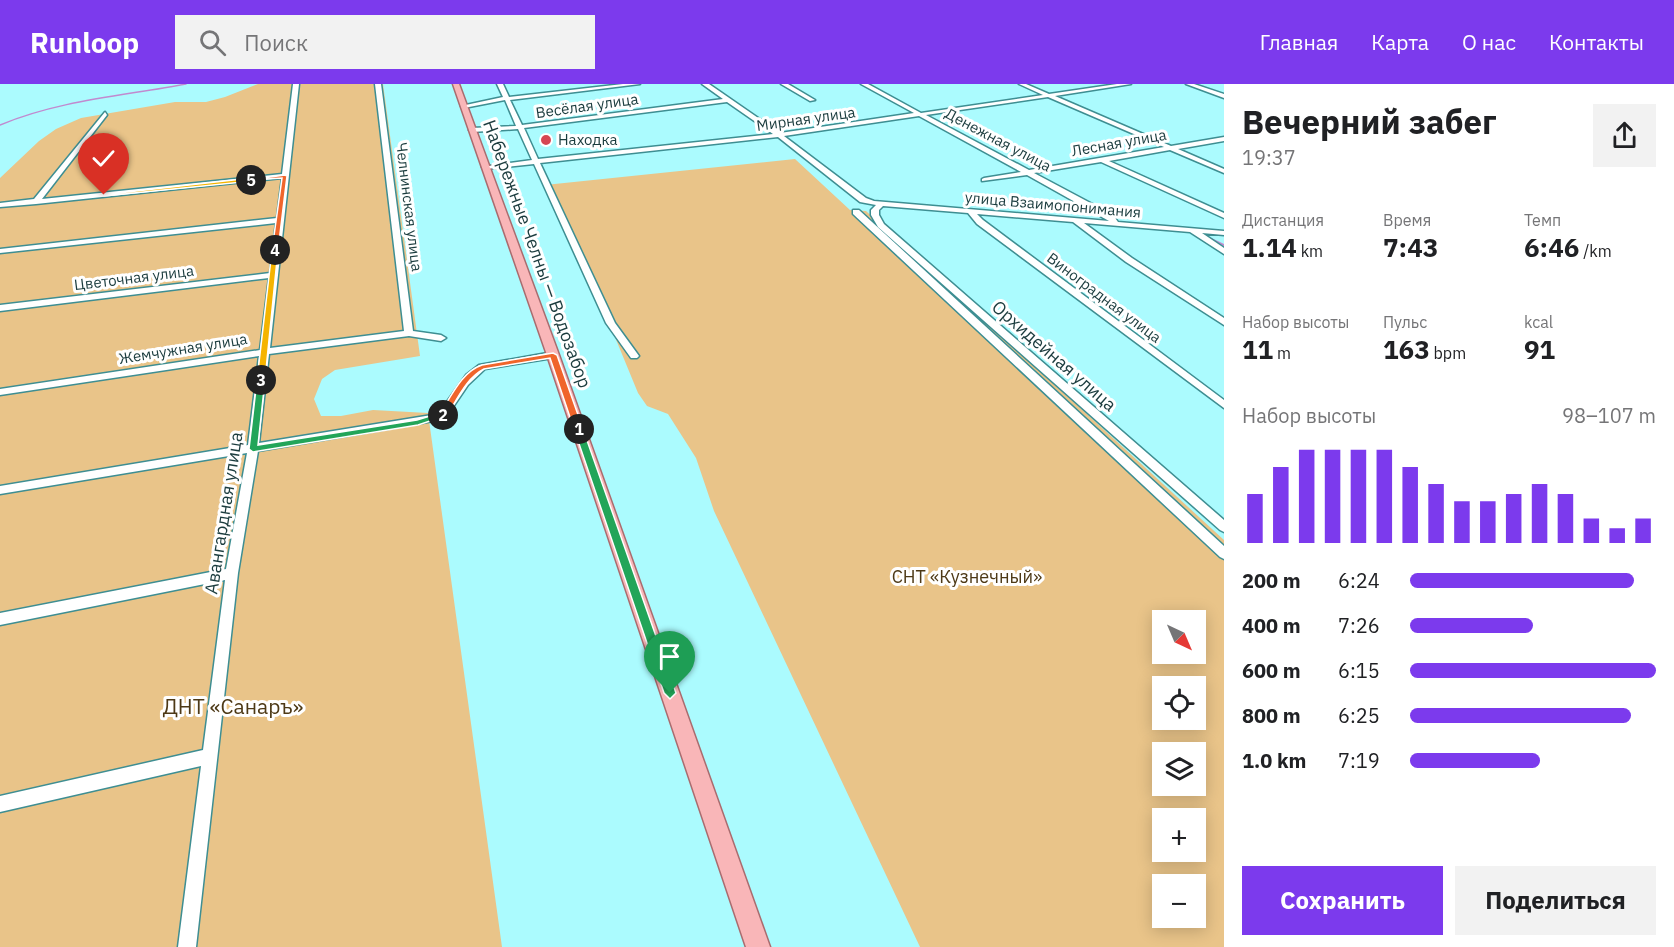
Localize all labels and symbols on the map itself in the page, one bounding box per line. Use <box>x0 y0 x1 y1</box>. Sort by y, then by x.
street label: Весёлая улица <box>534 89 639 122</box>
street label: Мирная улица <box>755 102 857 135</box>
street label: Денежная улица <box>942 104 1055 176</box>
street label: Набережные Челны — Водозабор <box>478 117 597 391</box>
street label: Лесная улица <box>1070 125 1168 160</box>
place label: Находка <box>558 130 618 149</box>
pin <box>78 133 129 195</box>
marker: Находка <box>539 133 553 147</box>
street label: Челнинская улица <box>392 141 427 272</box>
pin: 5 <box>236 165 266 195</box>
street label: улица Взаимопонимания <box>964 187 1142 222</box>
pin: 4 <box>260 235 290 265</box>
street label: Виноградная улица <box>1043 248 1165 347</box>
street label: Цветочная улица <box>73 261 195 294</box>
street label: Орхидейная улица <box>987 295 1122 416</box>
street label: Жемчужная улица <box>117 329 249 368</box>
pin: 3 <box>246 365 276 395</box>
pin: 2 <box>428 400 458 430</box>
pin: 1 <box>564 414 594 444</box>
street label: Авангардная улица <box>199 430 248 596</box>
park label: СНТ «Кузнечный» <box>892 565 1042 588</box>
north arrow <box>1152 610 1206 664</box>
pin <box>644 631 695 693</box>
park label: ДНТ «Санаръ» <box>163 692 304 720</box>

